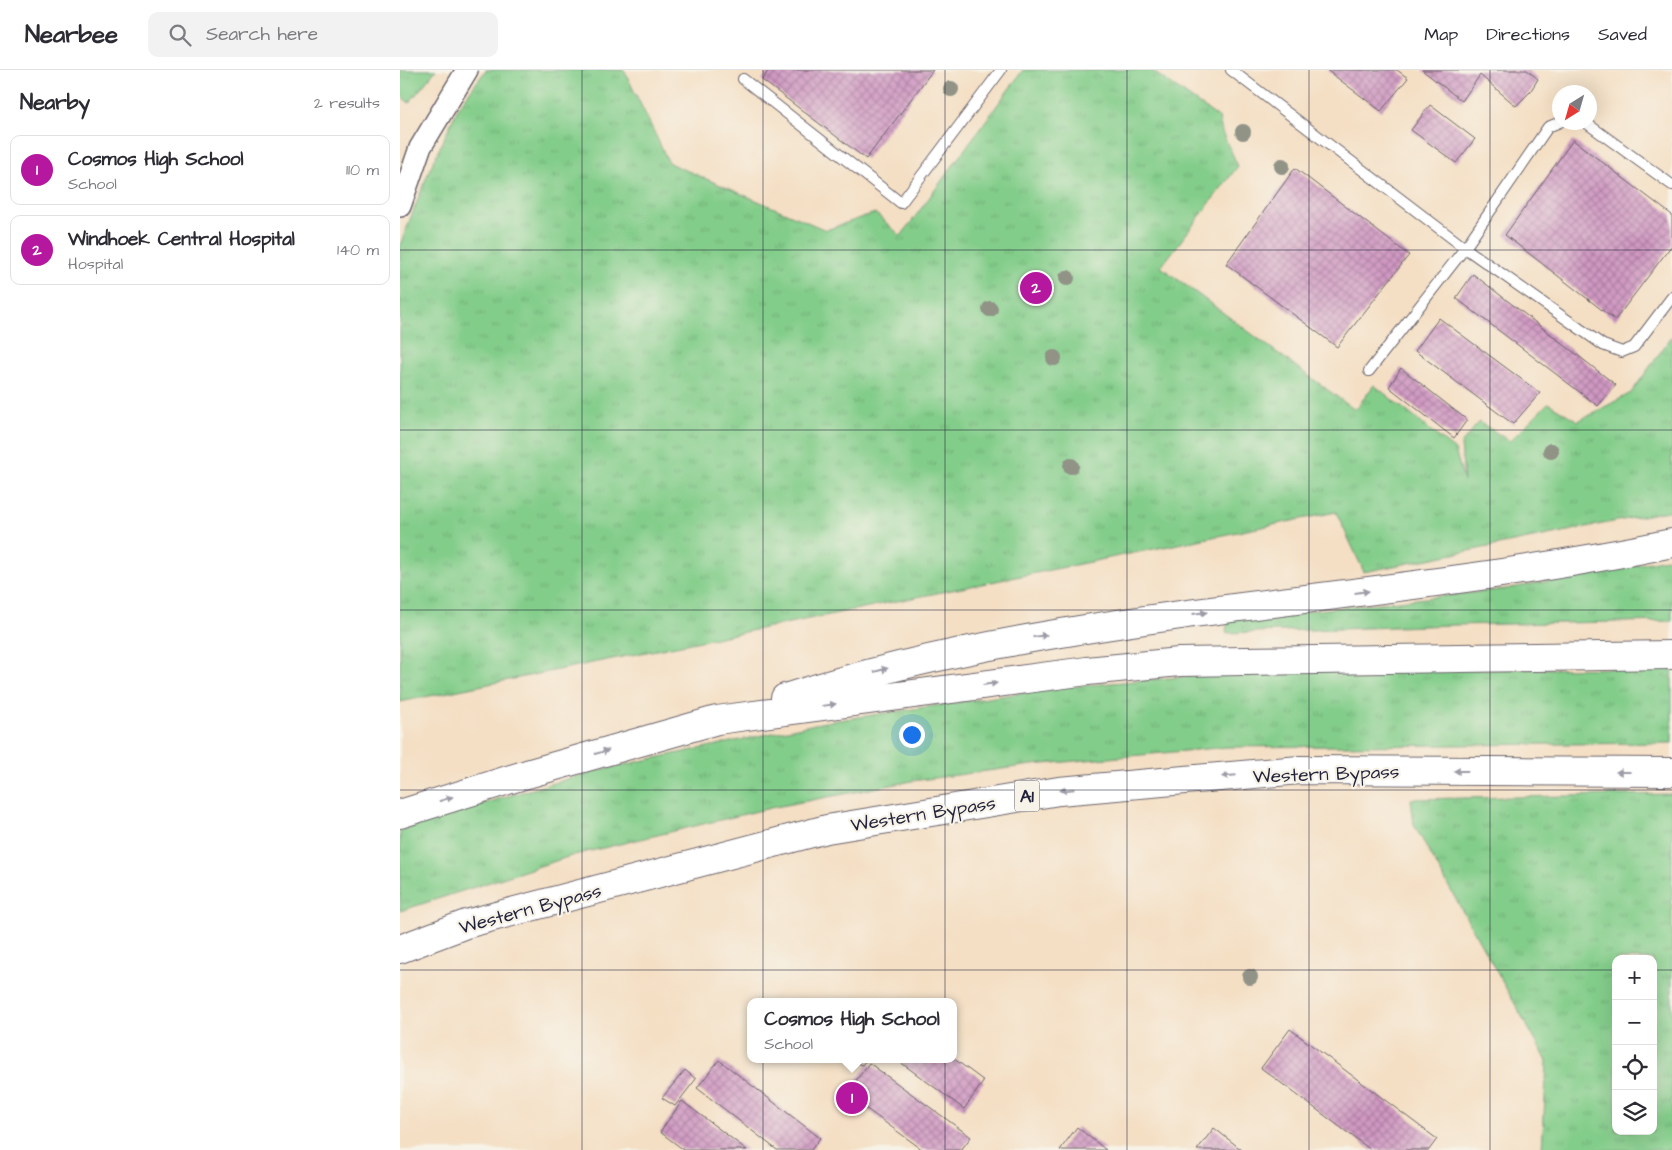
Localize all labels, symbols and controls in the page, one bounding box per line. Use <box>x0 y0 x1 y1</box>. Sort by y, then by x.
search box <box>148 12 498 57</box>
text: Nearbee <box>25 18 118 52</box>
icon: search <box>166 21 194 49</box>
text: Search here <box>206 21 318 48</box>
text: Map <box>1424 22 1458 47</box>
text: Directions <box>1486 22 1570 47</box>
text: Saved <box>1598 22 1647 47</box>
north arrow <box>1552 85 1597 130</box>
text: Nearby <box>20 88 90 117</box>
text: 2 results <box>314 92 380 114</box>
text: Cosmos High School <box>68 146 244 173</box>
text: 1 <box>36 159 38 181</box>
text: 110 m <box>346 159 379 181</box>
text: School <box>68 173 117 195</box>
text: Windhoek Central Hospital <box>68 226 295 253</box>
text: 2 <box>32 239 42 261</box>
text: 140 m <box>337 239 379 261</box>
text: Hospital <box>68 253 123 275</box>
pin: 2 <box>1020 269 1052 307</box>
one-way arrow <box>1354 588 1370 596</box>
one-way arrow <box>1193 608 1209 616</box>
one-way arrow <box>1032 632 1048 640</box>
one-way arrow <box>873 666 888 674</box>
one-way arrow <box>982 680 998 688</box>
one-way arrow <box>821 701 837 709</box>
your location <box>899 722 925 748</box>
one-way arrow <box>595 748 610 756</box>
street label: Western Bypass <box>1252 758 1400 792</box>
one-way arrow <box>1453 767 1469 775</box>
one-way arrow <box>1615 767 1631 775</box>
one-way arrow <box>1220 772 1236 780</box>
road number: A1 <box>1014 780 1040 811</box>
one-way arrow <box>1058 786 1074 794</box>
street label: Western Bypass <box>849 790 998 840</box>
one-way arrow <box>439 794 454 802</box>
street label: Western Bypass <box>456 877 605 942</box>
map controls <box>1612 955 1657 1135</box>
button: + <box>1612 955 1657 1000</box>
popup <box>747 998 957 1063</box>
button: − <box>1612 1000 1657 1045</box>
text: Cosmos High School <box>764 1006 940 1033</box>
text: School <box>764 1033 813 1055</box>
button: locate <box>1612 1045 1657 1090</box>
pin: 1 <box>836 1079 868 1117</box>
button: layers <box>1612 1090 1657 1135</box>

